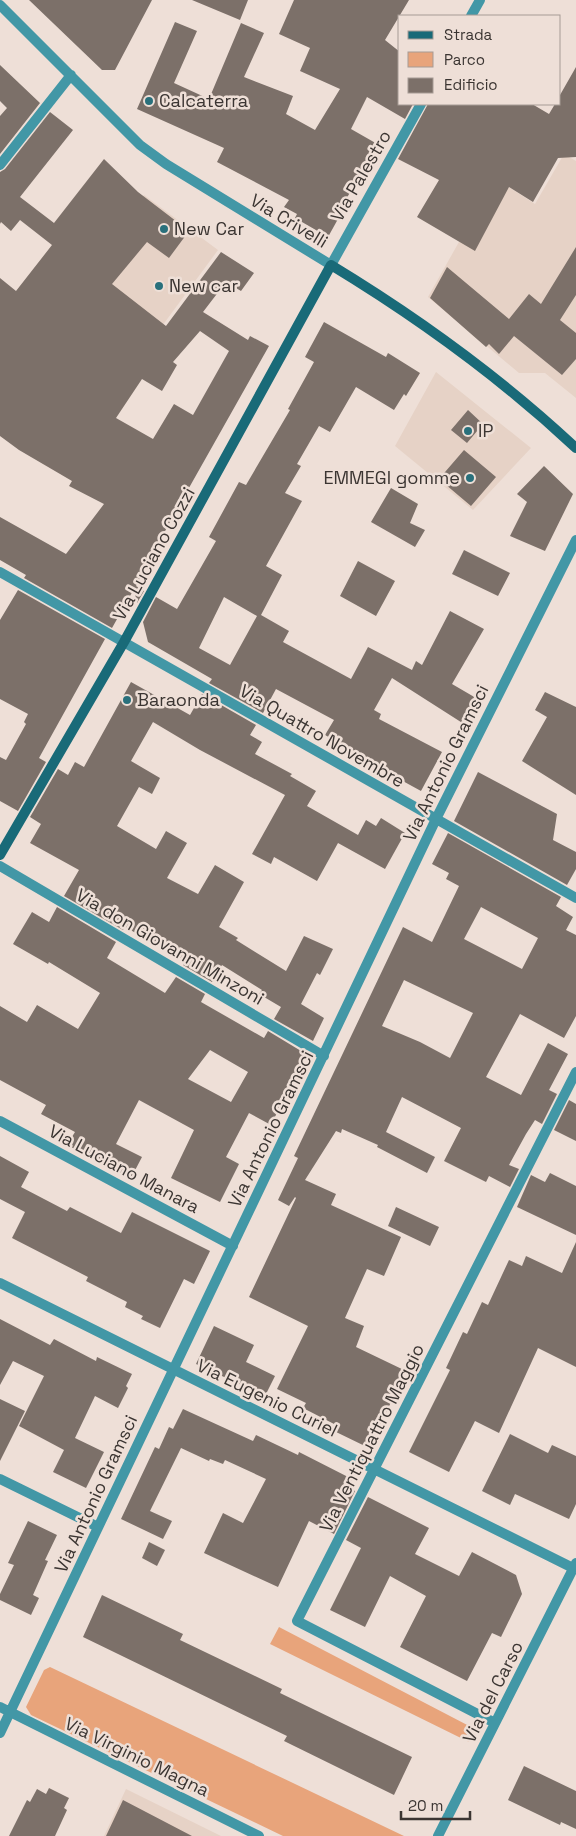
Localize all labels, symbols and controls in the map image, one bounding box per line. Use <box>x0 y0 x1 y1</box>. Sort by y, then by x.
legend <box>398 15 561 105</box>
text: Strada <box>444 25 493 44</box>
text: Parco <box>444 50 485 69</box>
text: Edificio <box>444 75 498 94</box>
place label: Calcaterra <box>159 89 248 112</box>
marker: Calcaterra <box>143 95 155 107</box>
street label: Via Palestro <box>325 126 396 226</box>
street label: Via Crivelli <box>246 188 332 253</box>
place label: New Car <box>174 217 244 240</box>
marker: New Car <box>158 223 170 235</box>
place label: New car <box>169 274 239 297</box>
marker: New car <box>153 280 165 292</box>
place label: IP <box>478 419 493 442</box>
marker: IP <box>462 425 474 437</box>
place label: EMMEGI gomme <box>323 466 460 489</box>
marker: EMMEGI gomme <box>464 472 476 484</box>
street label: Via Luciano Cozzi <box>107 483 200 625</box>
street label: Via Quattro Novembre <box>235 679 409 792</box>
street label: Via Antonio Gramsci <box>398 681 493 845</box>
place label: Baraonda <box>137 688 220 711</box>
marker: Baraonda <box>121 694 133 706</box>
street label: Via don Giovanni Minzoni <box>72 883 268 1010</box>
street label: Via Antonio Gramsci <box>223 1047 318 1211</box>
street label: Via Luciano Manara <box>45 1119 204 1218</box>
street label: Via Ventiquattro Maggio <box>314 1340 429 1536</box>
street label: Via Eugenio Curiel <box>193 1353 341 1442</box>
street label: Via Antonio Gramsci <box>49 1411 142 1576</box>
street label: Via del Carso <box>457 1637 528 1746</box>
street label: Via Virginio Magna <box>61 1712 213 1802</box>
scale bar <box>401 1788 470 1820</box>
text: 20 m <box>408 1796 443 1815</box>

